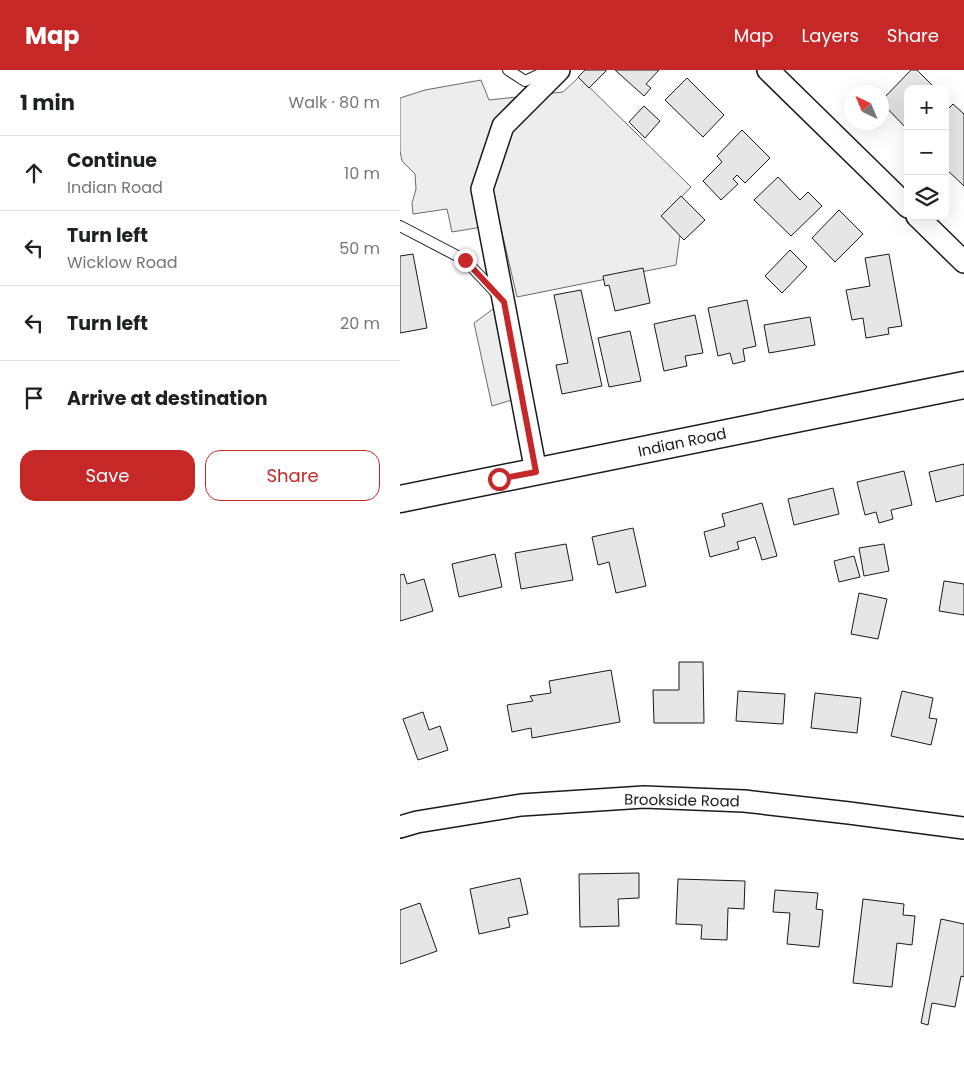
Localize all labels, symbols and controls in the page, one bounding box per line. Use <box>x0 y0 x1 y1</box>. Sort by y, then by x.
text: Map <box>25 19 80 52</box>
text: Map <box>734 23 774 48</box>
text: Layers <box>802 23 859 48</box>
text: Share <box>887 23 939 48</box>
north arrow <box>844 85 889 130</box>
map controls <box>904 85 949 220</box>
button: + <box>904 85 949 130</box>
text: 1 min <box>20 88 75 117</box>
text: Walk · 80 m <box>289 91 380 114</box>
button: − <box>904 130 949 175</box>
text: Continue <box>67 147 157 174</box>
icon: ahead <box>20 159 48 187</box>
text: 10 m <box>344 162 380 185</box>
button: layers <box>904 175 949 220</box>
text: Indian Road <box>67 176 163 199</box>
text: Turn left <box>67 222 148 249</box>
icon: left <box>20 234 48 262</box>
text: 50 m <box>339 237 380 260</box>
route end <box>454 249 477 272</box>
text: Wicklow Road <box>67 251 178 274</box>
icon: left <box>20 309 48 337</box>
text: Turn left <box>67 310 148 337</box>
text: 20 m <box>340 312 380 335</box>
icon: arrive <box>20 384 48 412</box>
text: Arrive at destination <box>67 385 268 412</box>
street label: Indian Road <box>636 422 728 462</box>
button: Save <box>20 450 195 501</box>
button: Share <box>205 450 380 501</box>
route start <box>488 468 511 491</box>
street label: Brookside Road <box>624 788 740 812</box>

